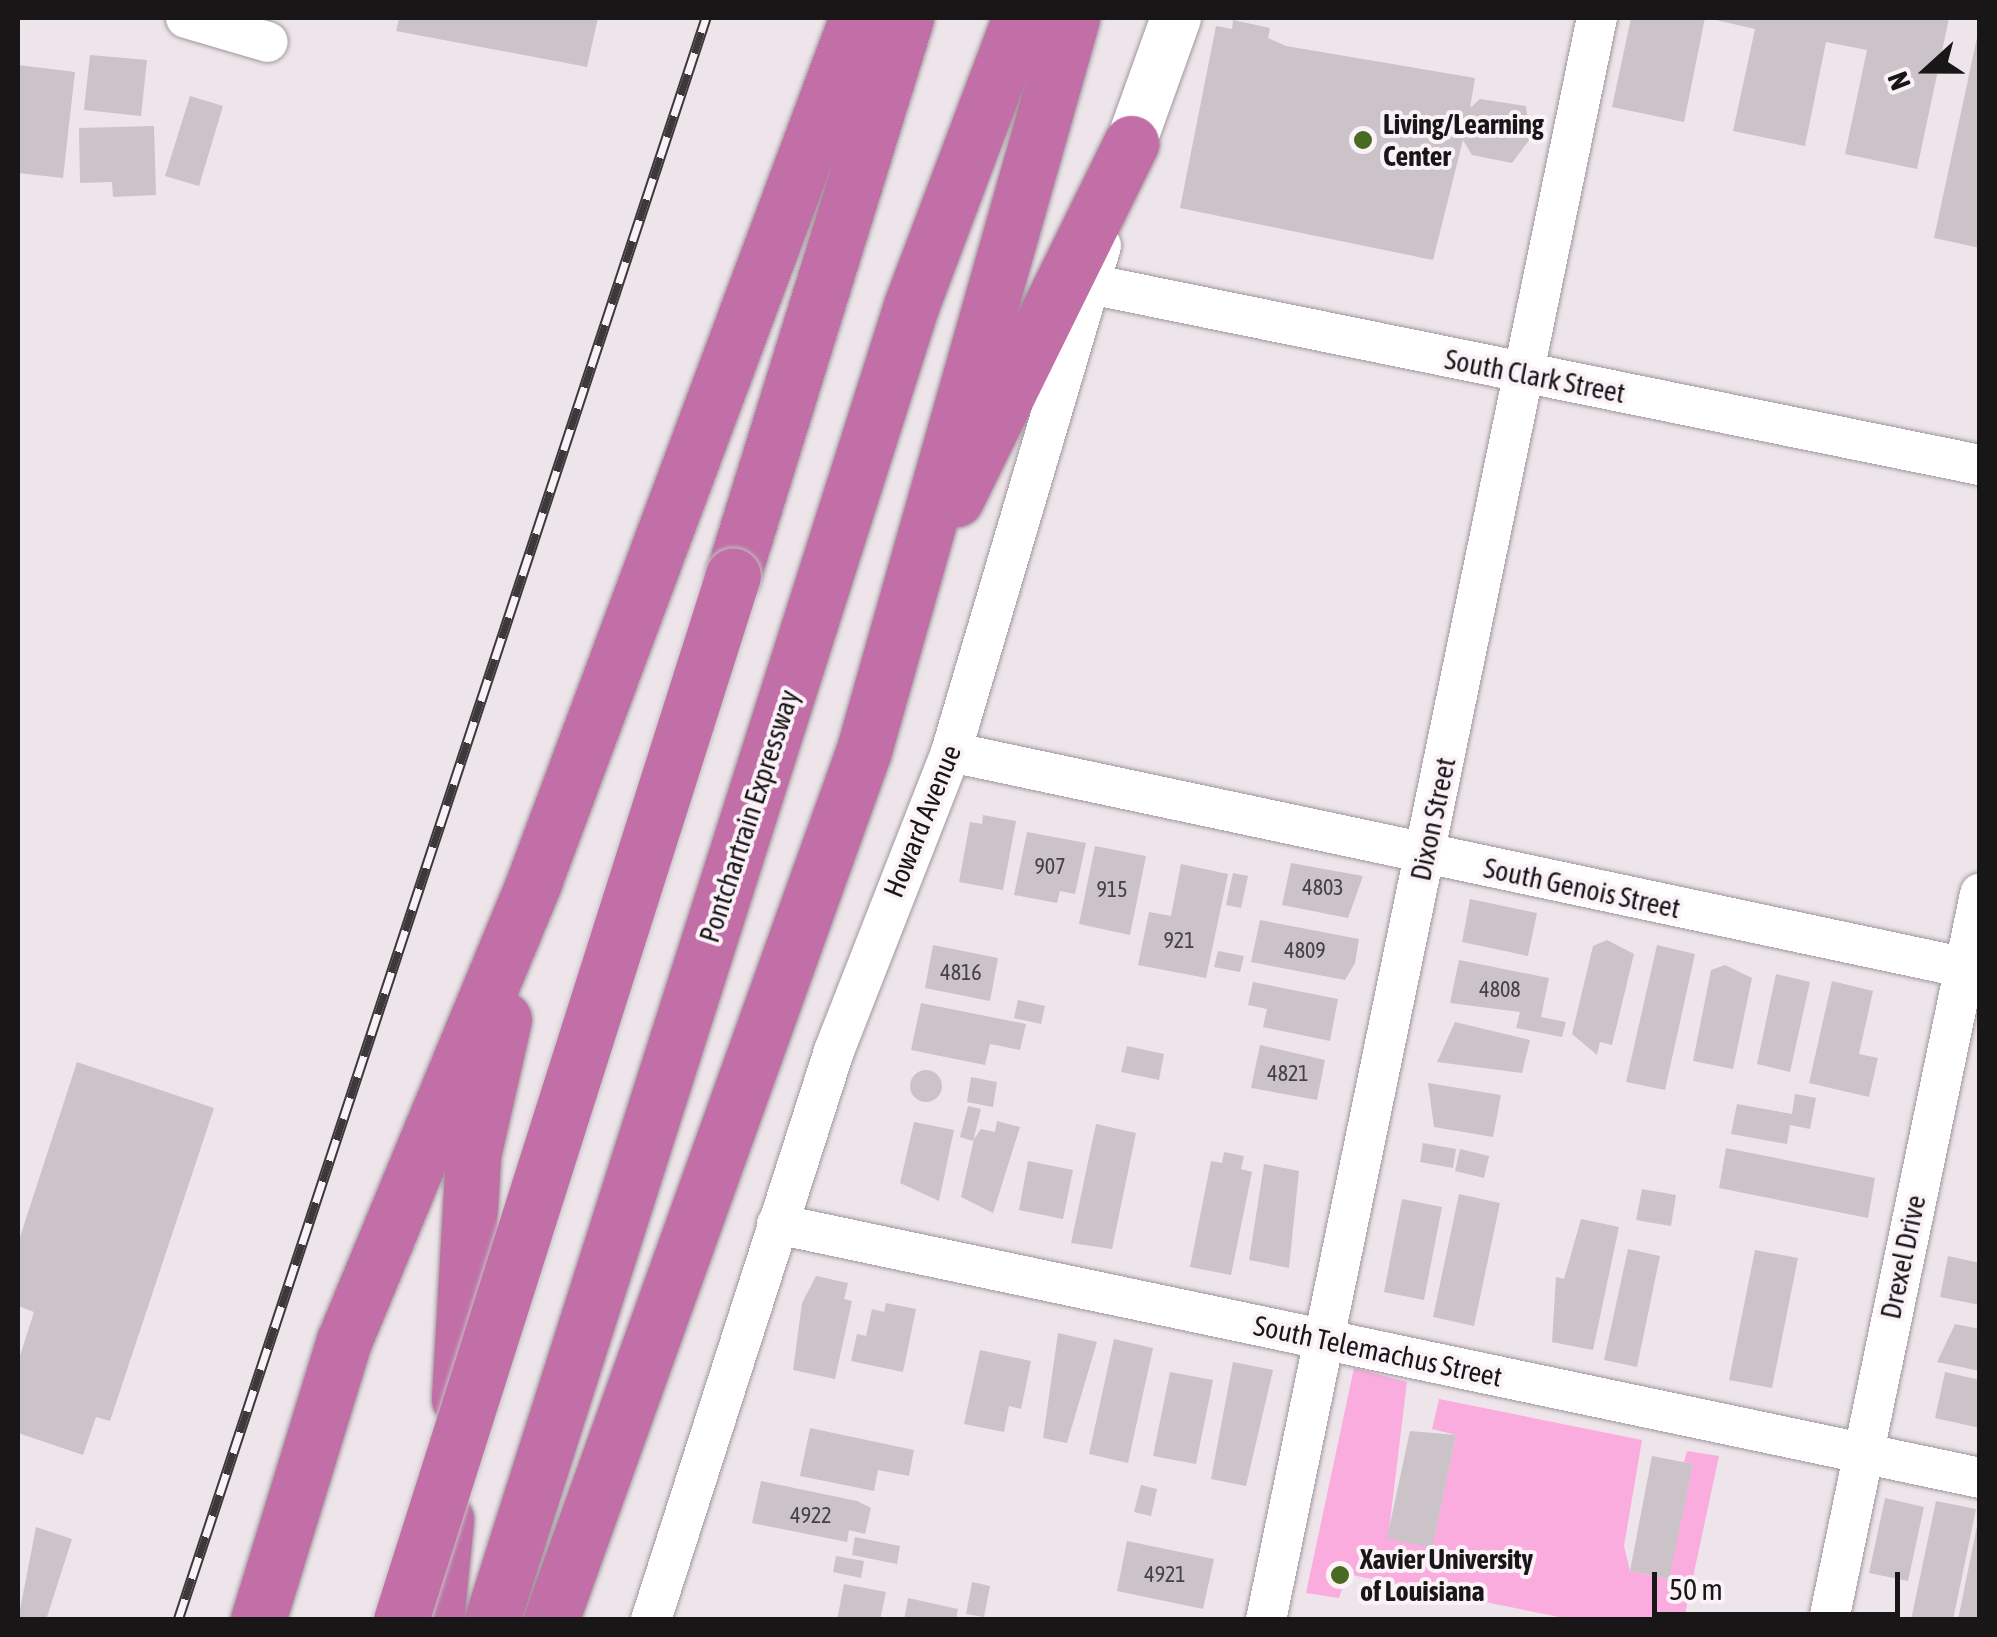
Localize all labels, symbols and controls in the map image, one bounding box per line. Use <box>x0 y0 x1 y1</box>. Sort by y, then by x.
north arrow <box>1877 20 1977 120</box>
text: N <box>1881 67 1917 94</box>
place label: Living/Learning Center <box>1383 107 1544 173</box>
marker: Living/Learning Center <box>1352 129 1374 151</box>
street label: South Clark Street <box>1442 342 1628 410</box>
street label: Pontchartrain Expressway <box>692 685 806 947</box>
street label: Howard Avenue <box>876 740 968 902</box>
street label: Dixon Street <box>1404 754 1462 884</box>
street label: South Genois Street <box>1481 851 1683 925</box>
house number: 907 <box>1034 854 1066 880</box>
house number: 4803 <box>1302 875 1344 901</box>
house number: 915 <box>1096 877 1128 903</box>
house number: 921 <box>1163 928 1195 954</box>
house number: 4809 <box>1284 938 1326 964</box>
house number: 4816 <box>940 960 982 986</box>
house number: 4808 <box>1479 977 1521 1003</box>
house number: 4821 <box>1267 1061 1309 1087</box>
street label: Drexel Drive <box>1873 1192 1933 1322</box>
street label: South Telemachus Street <box>1251 1308 1505 1394</box>
house number: 4922 <box>790 1503 832 1529</box>
place label: Xavier University of Louisiana <box>1360 1542 1533 1608</box>
scale bar <box>1657 1552 1904 1614</box>
house number: 4921 <box>1144 1562 1186 1588</box>
marker: Xavier University of Louisiana <box>1329 1564 1351 1586</box>
text: 50 m <box>1669 1572 1723 1606</box>

